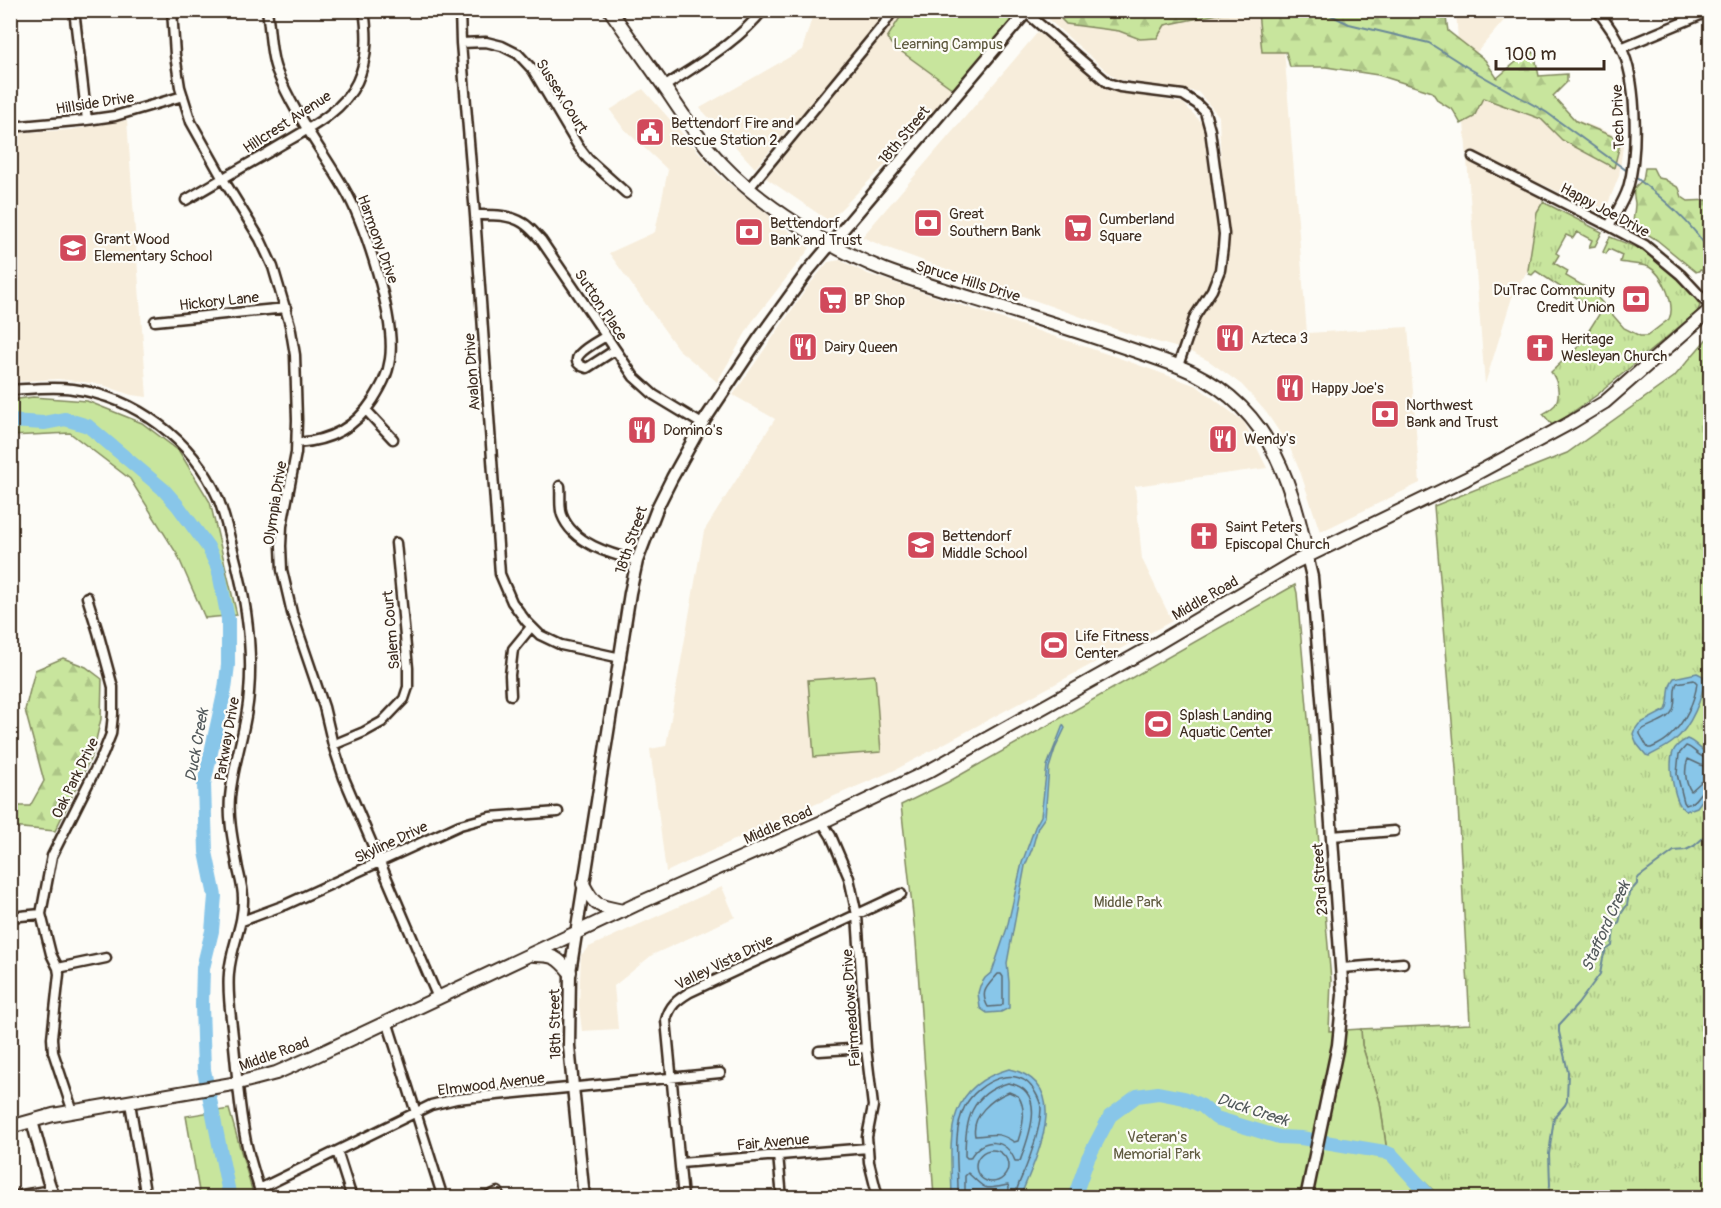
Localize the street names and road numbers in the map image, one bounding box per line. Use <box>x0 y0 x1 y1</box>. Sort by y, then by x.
street label: Sussex Court <box>531 56 592 138</box>
street label: Tech Drive <box>1608 84 1629 150</box>
street label: Hillcrest Avenue <box>240 86 336 158</box>
street label: Hillside Drive <box>55 88 136 119</box>
street label: 18th Street <box>874 102 935 168</box>
street label: Happy Joe Drive <box>1557 179 1653 242</box>
street label: Harmony Drive <box>353 192 403 287</box>
street label: Spruce Hills Drive <box>913 257 1023 307</box>
street label: Sutton Place <box>570 266 632 345</box>
street label: Hickory Lane <box>178 288 260 315</box>
street label: Avalon Drive <box>460 332 485 411</box>
street label: Olympia Drive <box>259 459 292 546</box>
street label: 18th Street <box>611 503 652 577</box>
street label: Middle Road <box>1169 572 1242 625</box>
street label: Salem Court <box>378 589 404 670</box>
street label: Parkway Drive <box>211 695 244 783</box>
street label: Oak Park Drive <box>48 734 103 822</box>
street label: Middle Road <box>741 802 816 849</box>
street label: Skyline Drive <box>352 817 431 868</box>
street label: 23rd Street <box>1308 841 1333 916</box>
street label: Valley Vista Drive <box>672 930 777 994</box>
street label: Fairmeadows Drive <box>838 948 865 1067</box>
street label: 18th Street <box>545 988 566 1059</box>
street label: Middle Road <box>236 1033 312 1076</box>
street label: Elmwood Avenue <box>436 1068 546 1100</box>
street label: Fair Avenue <box>736 1130 811 1155</box>

